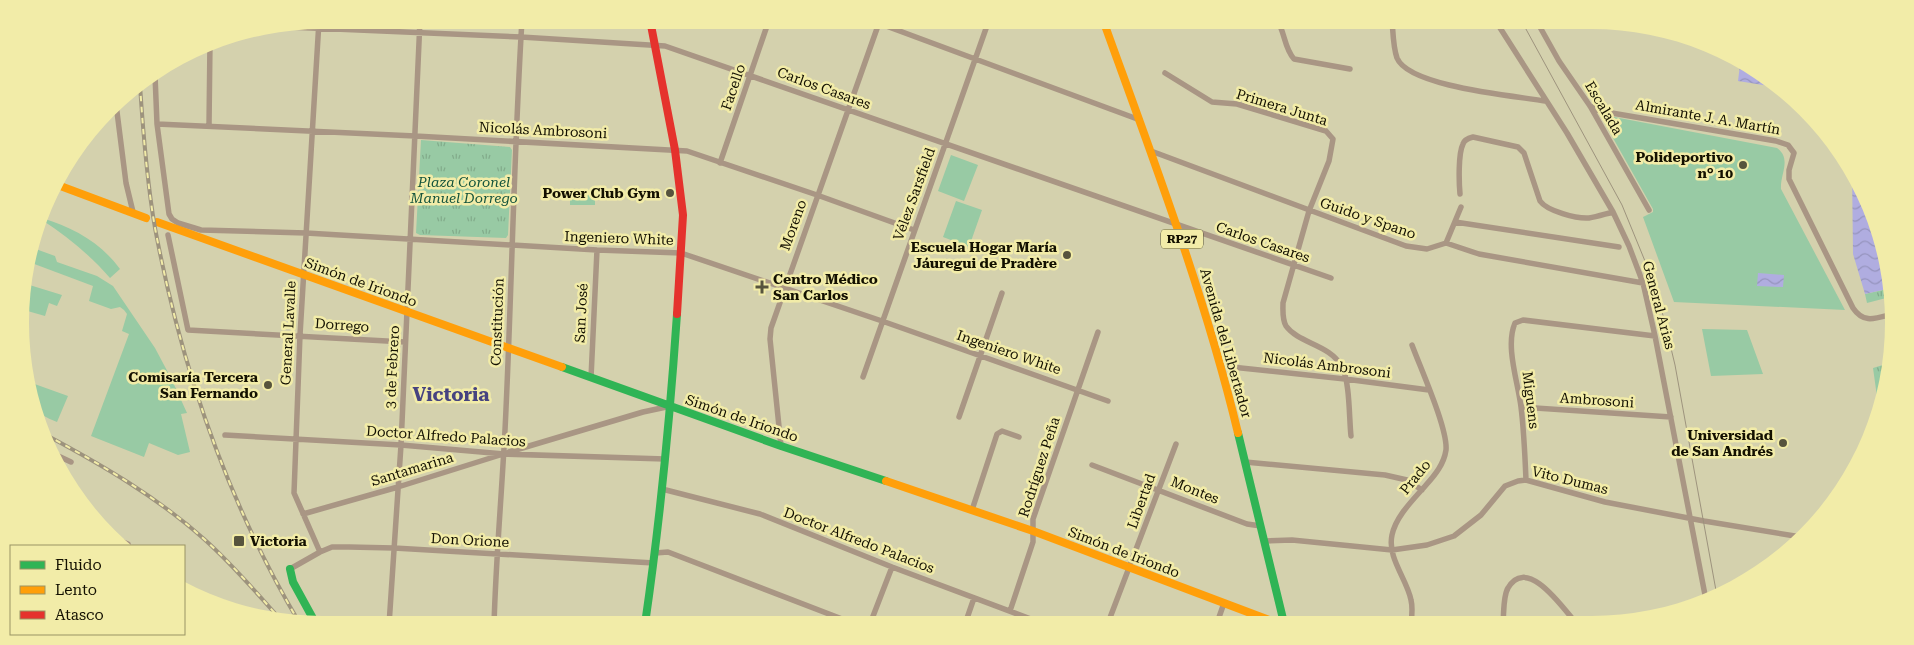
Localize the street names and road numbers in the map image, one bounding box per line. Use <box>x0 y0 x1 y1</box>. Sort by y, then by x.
street label: Facello <box>718 62 748 112</box>
street label: Carlos Casares <box>775 64 873 112</box>
street label: Escalada <box>1582 78 1626 138</box>
street label: Primera Junta <box>1234 86 1330 129</box>
street label: Almirante J. A. Martín <box>1634 96 1782 138</box>
street label: Nicolás Ambrosoni <box>478 119 608 141</box>
street label: Vélez Sarsfield <box>890 145 938 243</box>
street label: Guido y Spano <box>1318 194 1418 242</box>
street label: Moreno <box>776 197 810 253</box>
street label: Carlos Casares <box>1214 218 1312 266</box>
street label: Ingeniero White <box>564 228 674 248</box>
road number: RP27 <box>1161 230 1203 248</box>
street label: Simón de Iriondo <box>303 254 419 310</box>
street label: General Arias <box>1640 259 1679 351</box>
street label: Avenida del Libertador <box>1197 266 1255 420</box>
street label: Constitución <box>487 278 507 366</box>
street label: General Lavalle <box>277 280 299 386</box>
street label: San José <box>571 283 591 343</box>
street label: Dorrego <box>314 315 370 335</box>
street label: 3 de Febrero <box>382 325 402 409</box>
street label: Ingeniero White <box>955 327 1064 377</box>
street label: Nicolás Ambrosoni <box>1262 349 1392 381</box>
street label: Miguens <box>1520 370 1543 430</box>
street label: Ambrosoni <box>1559 389 1635 411</box>
street label: Simón de Iriondo <box>684 391 800 445</box>
street label: Rodríguez Peña <box>1015 414 1063 519</box>
street label: Doctor Alfredo Palacios <box>366 422 527 450</box>
street label: Santamarina <box>369 449 456 489</box>
street label: Prado <box>1396 457 1434 497</box>
street label: Vito Dumas <box>1530 463 1610 497</box>
street label: Libertad <box>1124 471 1158 531</box>
street label: Montes <box>1169 473 1222 507</box>
street label: Doctor Alfredo Palacios <box>781 504 937 576</box>
street label: Simón de Iriondo <box>1066 523 1182 581</box>
street label: Don Orione <box>430 530 510 550</box>

